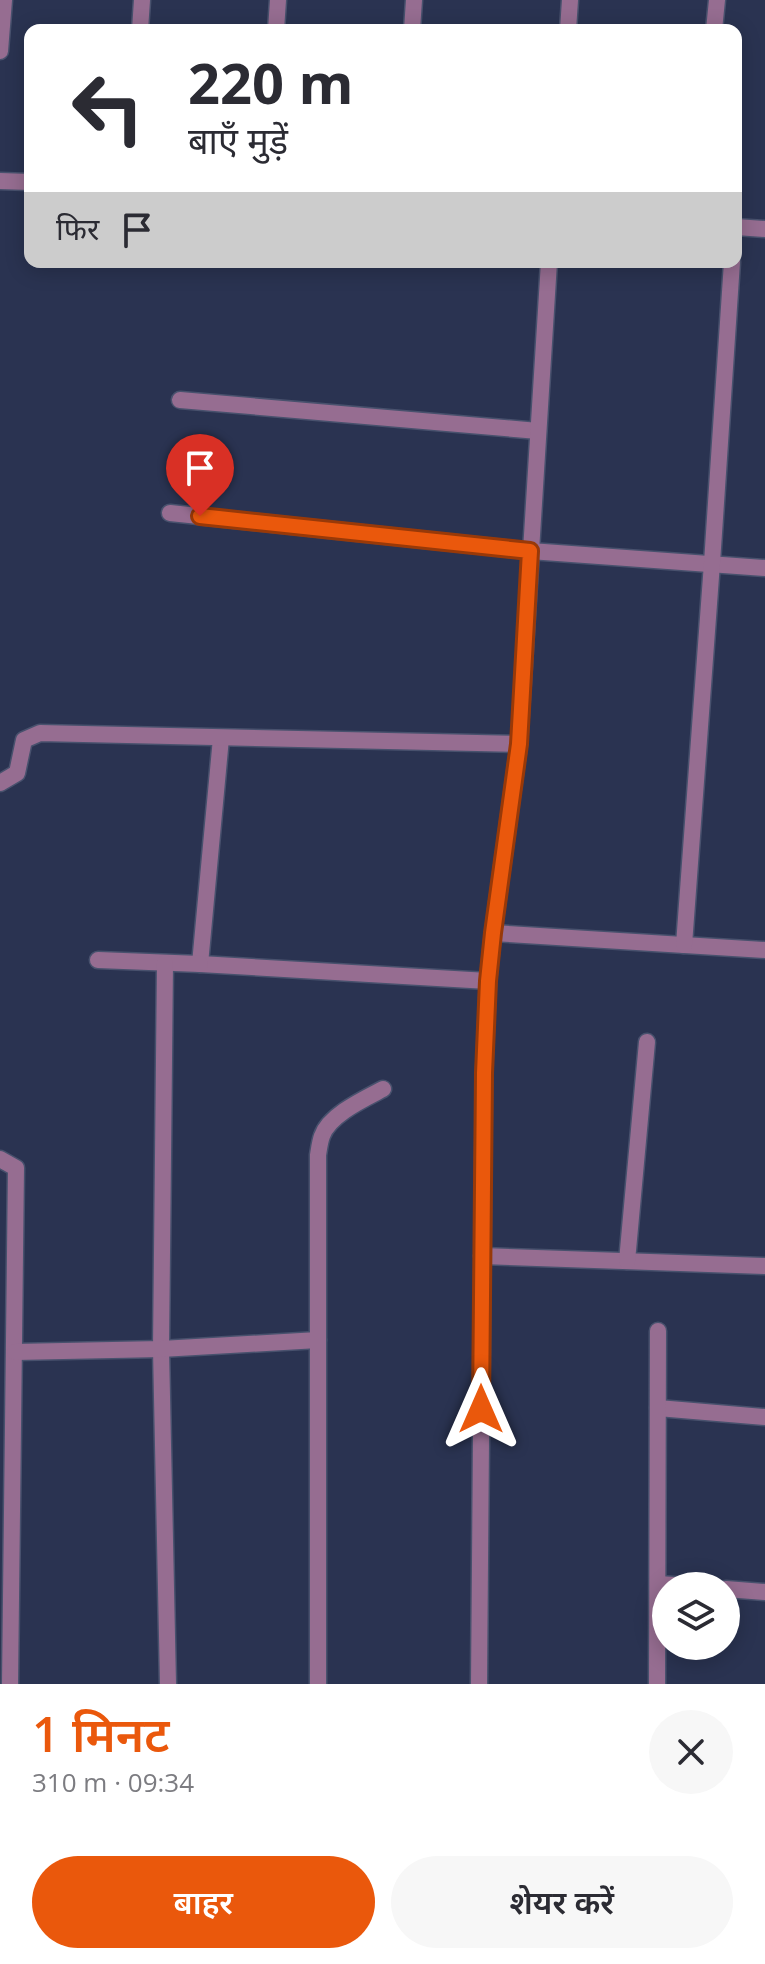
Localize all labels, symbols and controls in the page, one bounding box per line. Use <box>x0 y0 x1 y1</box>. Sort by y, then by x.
text: 220 m <box>188 44 354 120</box>
icon: left <box>56 56 160 160</box>
text: बाएँ मुड़ें <box>188 116 288 165</box>
text: फिर <box>56 208 99 249</box>
icon: arrive <box>115 208 159 252</box>
pin <box>166 434 234 516</box>
icon: arrive <box>178 446 222 490</box>
position arrow <box>439 1367 523 1451</box>
map controls <box>652 1572 740 1660</box>
button: layers <box>652 1572 740 1660</box>
text: 1 मिनट <box>32 1701 169 1766</box>
button: close <box>649 1710 733 1794</box>
text: 310 m · 09:34 <box>32 1764 194 1800</box>
button: बाहर <box>32 1856 375 1948</box>
button: शेयर करें <box>391 1856 733 1948</box>

